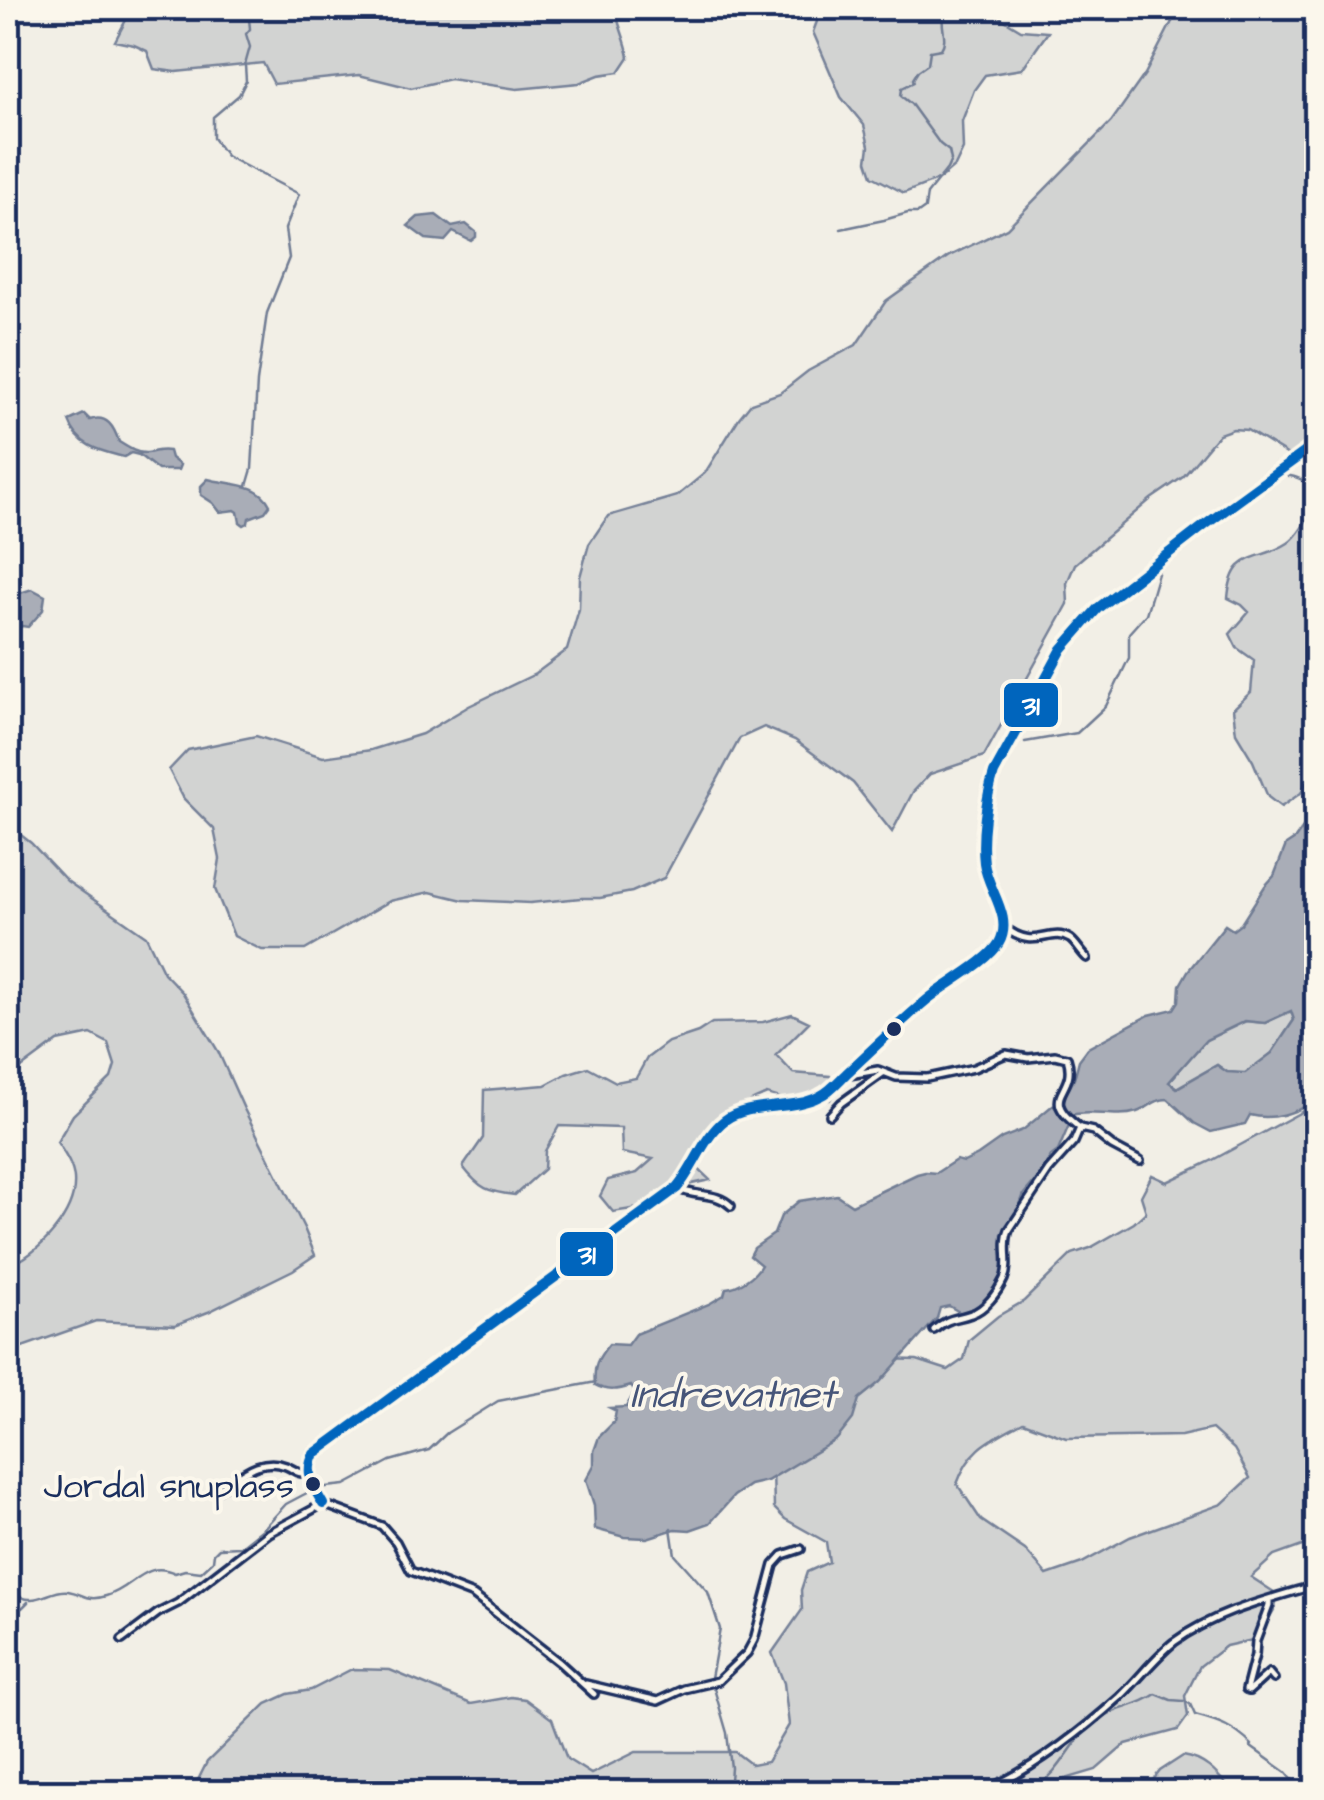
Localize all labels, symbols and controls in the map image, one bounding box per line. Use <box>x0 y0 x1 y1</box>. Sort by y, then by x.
line badge: 31 <box>1002 681 1060 729</box>
text: 31 <box>1021 687 1040 726</box>
unlabelled marker <box>884 1019 904 1039</box>
line badge: 31 <box>558 1230 615 1278</box>
text: 31 <box>577 1236 596 1275</box>
water label: Indrevatnet <box>630 1368 840 1423</box>
place label: Jordal snuplass <box>43 1461 294 1512</box>
marker: Jordal snuplass <box>303 1474 323 1494</box>

